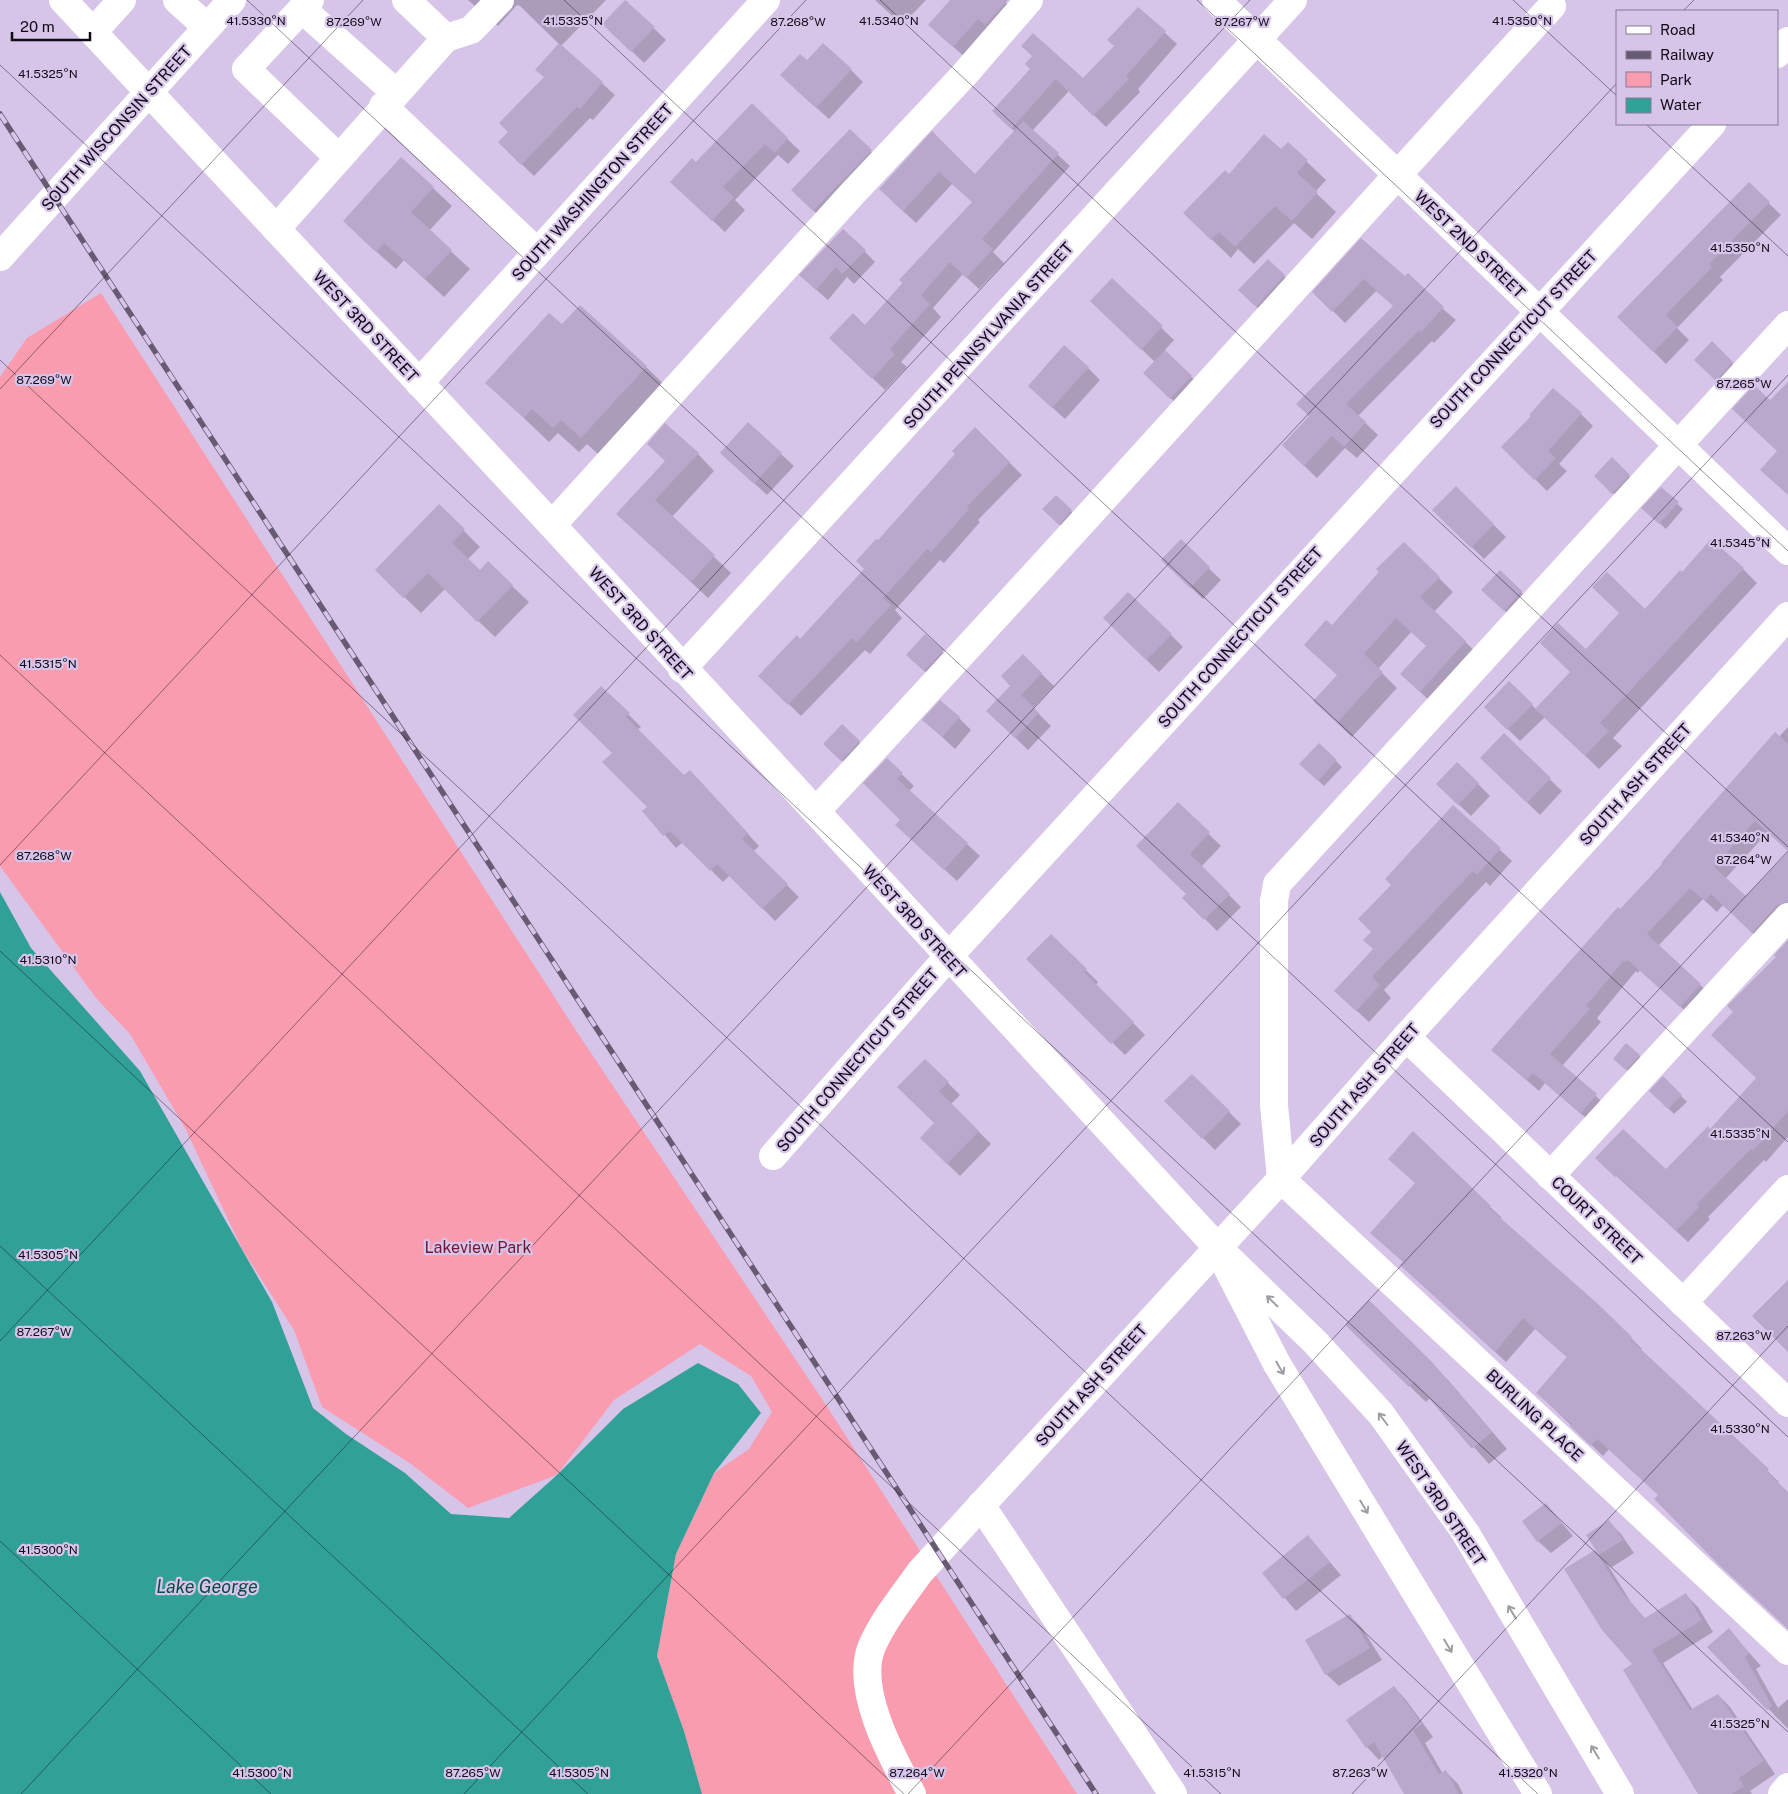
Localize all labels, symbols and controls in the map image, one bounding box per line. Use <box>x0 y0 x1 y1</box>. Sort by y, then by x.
scale bar <box>12 10 90 42</box>
legend <box>1616 10 1778 125</box>
text: 41.5330°N <box>226 14 286 28</box>
text: 41.5335°N <box>543 14 603 28</box>
text: 41.5340°N <box>859 14 919 28</box>
text: 41.5350°N <box>1492 14 1552 28</box>
text: 87.269°W <box>326 15 382 29</box>
text: 87.268°W <box>770 15 826 29</box>
text: 87.267°W <box>1215 15 1270 29</box>
text: 20 m <box>20 18 55 35</box>
text: Road <box>1660 21 1696 38</box>
street label: SOUTH WISCONSIN STREET <box>37 42 196 215</box>
text: Railway <box>1660 46 1714 63</box>
text: 41.5325°N <box>18 67 78 81</box>
text: Park <box>1660 71 1692 88</box>
text: Water <box>1660 96 1702 113</box>
street label: SOUTH WASHINGTON STREET <box>508 100 677 285</box>
street label: WEST 2ND STREET <box>1410 187 1529 302</box>
street label: SOUTH PENNSYLVANIA STREET <box>900 238 1077 432</box>
text: 41.5350°N <box>1710 241 1770 255</box>
street label: SOUTH CONNECTICUT STREET <box>1426 246 1601 432</box>
street label: WEST 3RD STREET <box>309 267 423 386</box>
text: 87.269°W <box>16 373 72 387</box>
text: 87.265°W <box>1716 377 1772 391</box>
text: 41.5345°N <box>1710 536 1770 550</box>
street label: SOUTH CONNECTICUT STREET <box>1154 543 1327 732</box>
street label: WEST 3RD STREET <box>585 563 697 684</box>
text: 41.5315°N <box>19 657 77 671</box>
street label: SOUTH ASH STREET <box>1576 719 1695 849</box>
text: 41.5340°N <box>1710 831 1770 845</box>
text: 87.268°W <box>16 849 72 863</box>
text: 87.264°W <box>1716 853 1772 867</box>
street label: WEST 3RD STREET <box>859 861 971 982</box>
text: 41.5310°N <box>19 953 77 967</box>
street label: SOUTH CONNECTICUT STREET <box>773 964 942 1156</box>
street label: SOUTH ASH STREET <box>1306 1019 1423 1151</box>
text: 41.5335°N <box>1710 1127 1770 1141</box>
street label: COURT STREET <box>1548 1172 1646 1269</box>
park label: Lakeview Park <box>425 1238 531 1257</box>
text: 41.5305°N <box>18 1248 78 1262</box>
one-way arrow <box>1266 1295 1278 1307</box>
street label: SOUTH ASH STREET <box>1032 1320 1151 1450</box>
text: 87.267°W <box>17 1325 72 1339</box>
text: 87.263°W <box>1716 1329 1772 1343</box>
one-way arrow <box>1276 1361 1286 1375</box>
street label: BURLING PLACE <box>1482 1366 1587 1465</box>
one-way arrow <box>1378 1413 1389 1426</box>
text: 41.5330°N <box>1710 1422 1770 1436</box>
street label: WEST 3RD STREET <box>1392 1438 1489 1569</box>
one-way arrow <box>1359 1500 1369 1514</box>
text: 41.5300°N <box>18 1543 78 1557</box>
water label: Lake George <box>156 1576 258 1597</box>
one-way arrow <box>1507 1605 1517 1620</box>
one-way arrow <box>1443 1639 1453 1653</box>
text: 41.5325°N <box>1710 1717 1770 1731</box>
one-way arrow <box>1589 1746 1599 1760</box>
text: 41.5300°N <box>232 1766 292 1780</box>
text: 87.265°W <box>445 1766 501 1780</box>
text: 41.5305°N <box>549 1766 609 1780</box>
text: 87.264°W <box>889 1766 945 1780</box>
text: 41.5315°N <box>1183 1766 1241 1780</box>
text: 87.263°W <box>1332 1766 1388 1780</box>
text: 41.5320°N <box>1498 1766 1558 1780</box>

